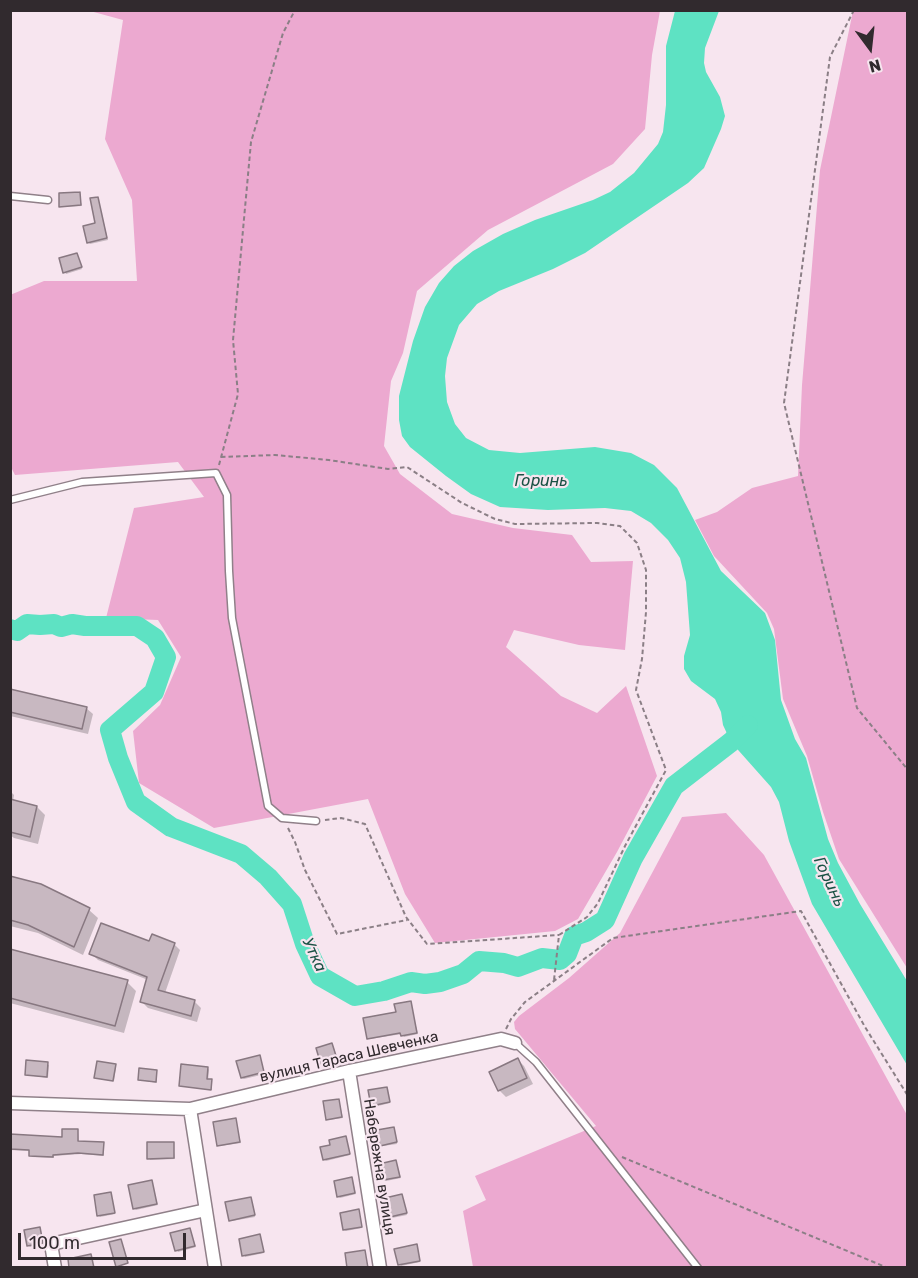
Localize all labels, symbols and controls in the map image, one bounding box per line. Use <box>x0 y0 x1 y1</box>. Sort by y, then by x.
north arrow <box>840 18 900 78</box>
text: N <box>867 55 883 77</box>
water label: Горинь <box>515 471 567 491</box>
water label: Горинь <box>809 854 849 910</box>
water label: Утка <box>298 935 330 975</box>
street label: вулиця Тараса Шевченка <box>258 1028 440 1086</box>
street label: Набережна вулиця <box>359 1097 399 1237</box>
scale bar <box>21 1221 189 1259</box>
text: 100 m <box>29 1232 80 1254</box>

